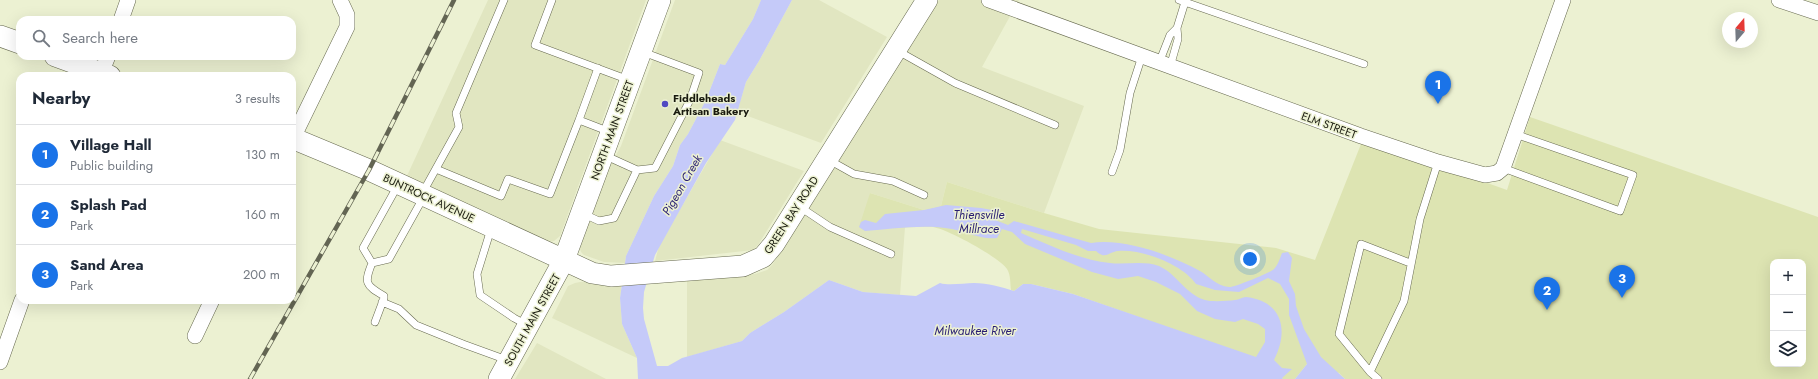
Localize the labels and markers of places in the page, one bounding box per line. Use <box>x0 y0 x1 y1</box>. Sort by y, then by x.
pin: 1 <box>1425 71 1451 104</box>
place label: Fiddleheads Artisan Bakery <box>672 90 749 119</box>
marker: Fiddleheads Artisan Bakery <box>660 99 670 109</box>
pin: 3 <box>1609 265 1635 298</box>
pin: 2 <box>1534 277 1560 310</box>

